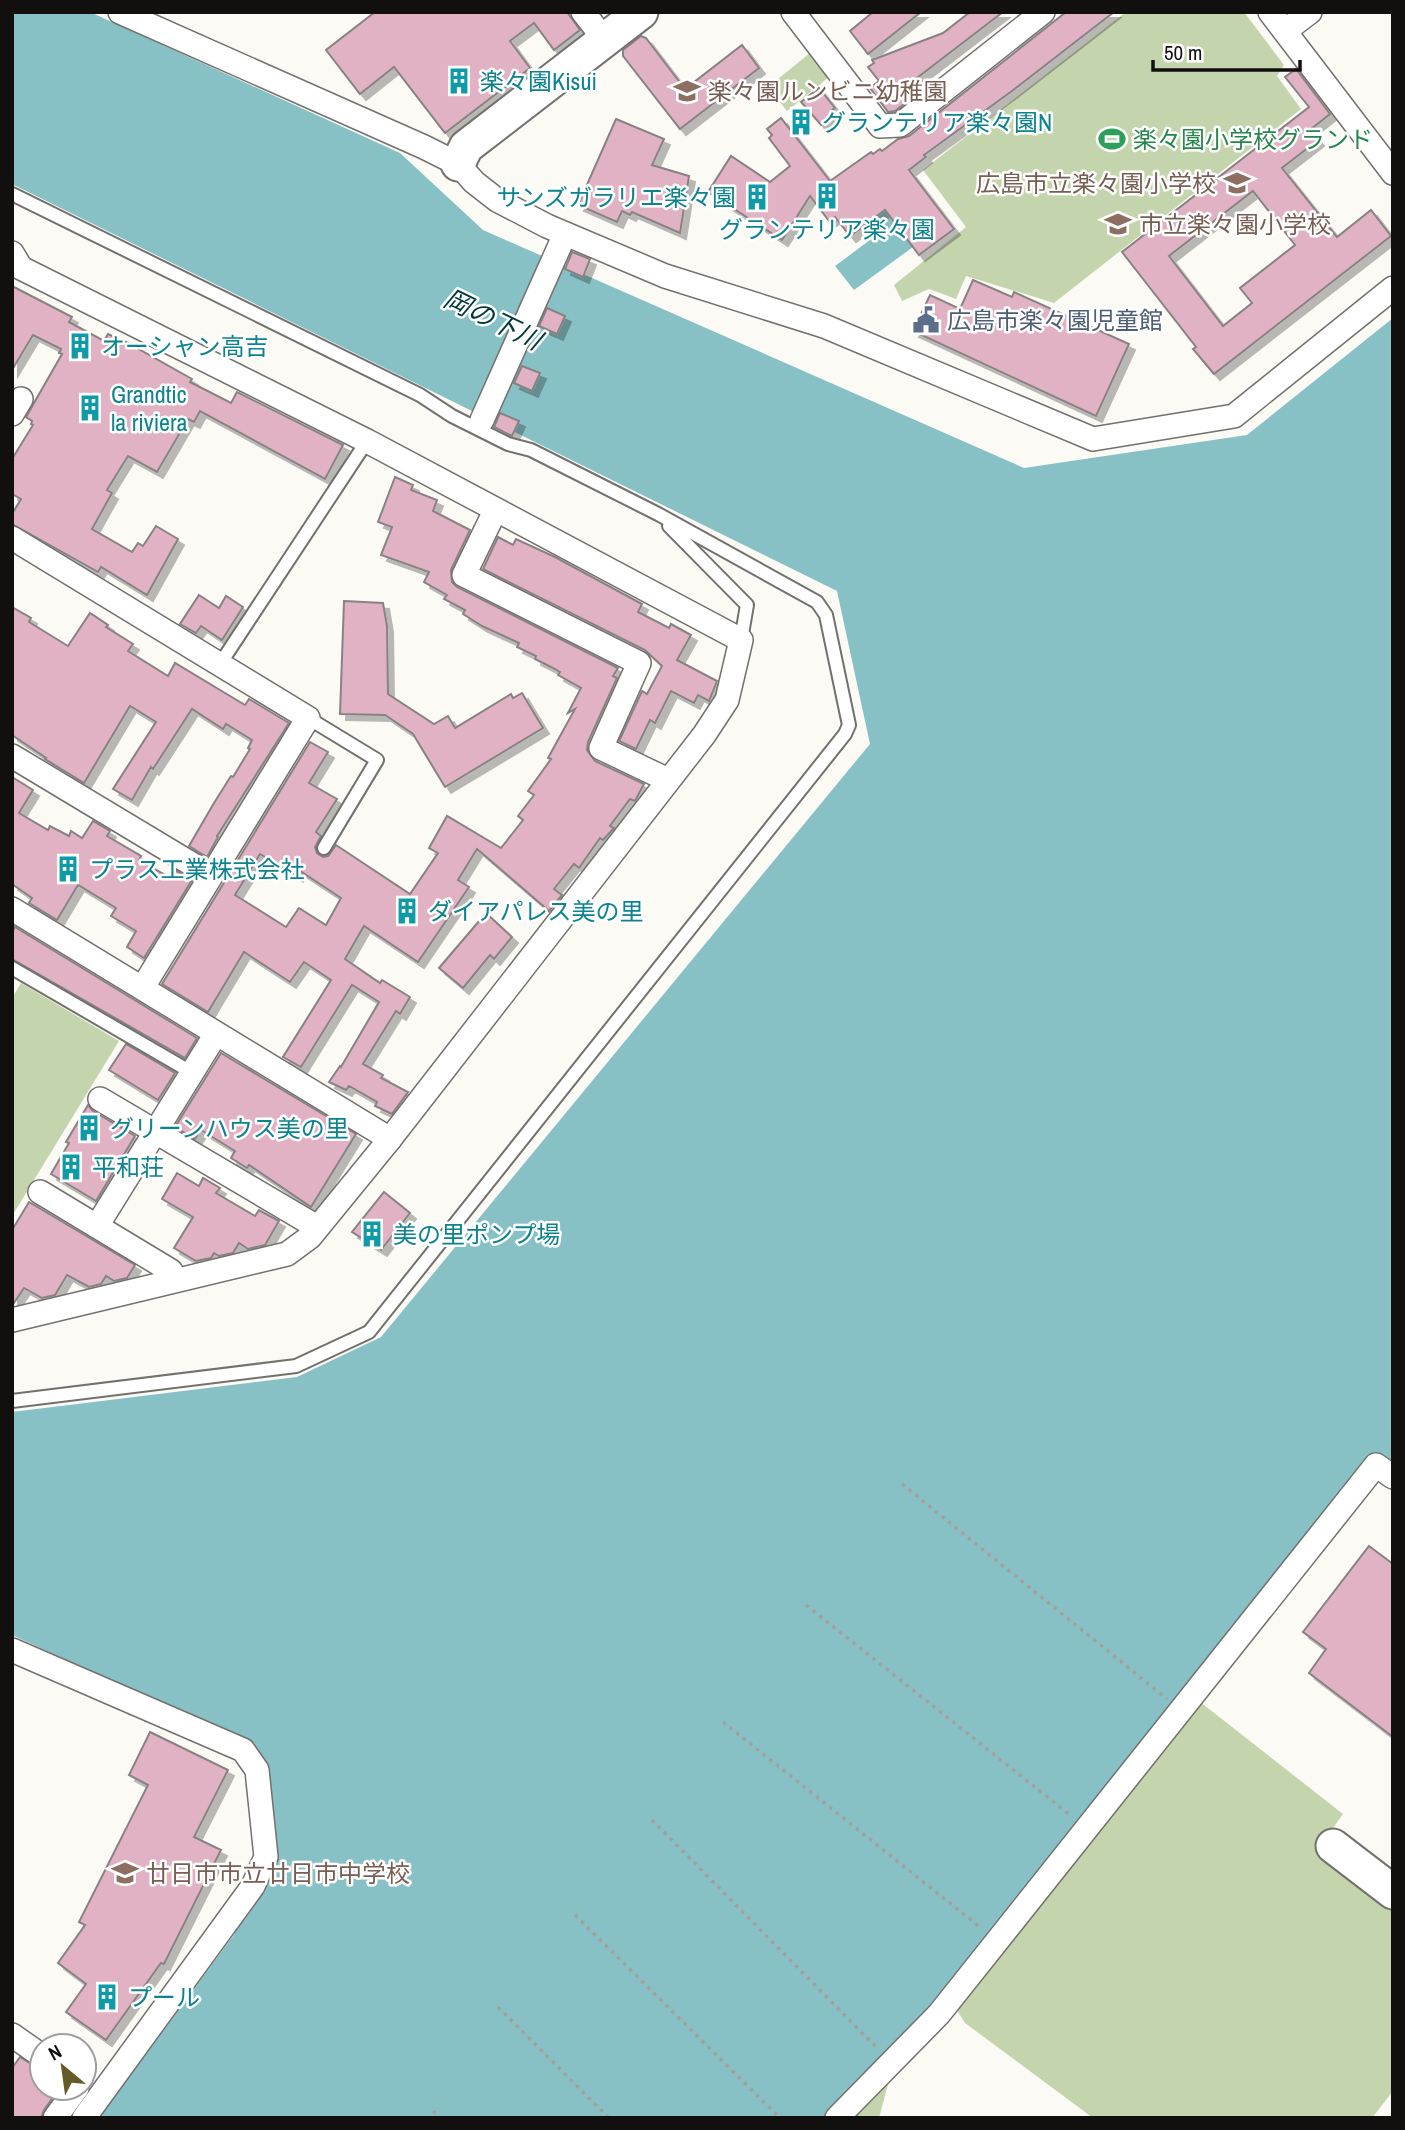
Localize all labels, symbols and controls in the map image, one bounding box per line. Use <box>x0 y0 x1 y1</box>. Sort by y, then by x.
scale bar <box>1153 28 1300 72</box>
text: 50 m <box>1164 38 1202 67</box>
place label: 楽々園Kisui <box>480 65 597 97</box>
building icon: 楽々園Kisui <box>444 66 474 96</box>
place label: 楽々園ルンビニ幼稚園 <box>708 75 948 107</box>
school or university icon: 楽々園ルンビニ幼稚園 <box>672 76 702 106</box>
place label: グランテリア楽々園N <box>822 106 1052 138</box>
building icon: グランテリア楽々園N <box>786 107 816 137</box>
place label: 楽々園小学校グランド <box>1133 123 1373 155</box>
sports icon: 楽々園小学校グランド <box>1097 124 1127 154</box>
place label: 広島市立楽々園小学校 <box>976 167 1216 199</box>
school or university icon: 広島市立楽々園小学校 <box>1222 168 1252 198</box>
place label: サンズガラリエ楽々園 <box>496 181 736 213</box>
building icon: グランテリア楽々園 <box>812 181 842 211</box>
building icon: サンズガラリエ楽々園 <box>742 182 772 212</box>
place label: 市立楽々園小学校 <box>1139 208 1331 240</box>
school or university icon: 市立楽々園小学校 <box>1103 209 1133 239</box>
place label: グランテリア楽々園 <box>719 213 935 245</box>
water label: 岡の下川 <box>439 280 550 359</box>
place label: 広島市楽々園児童館 <box>947 304 1163 336</box>
public building icon: 広島市楽々園児童館 <box>911 305 941 335</box>
place label: オーシャン高吉 <box>101 330 269 362</box>
building icon: オーシャン高吉 <box>65 331 95 361</box>
place label: Grandtic la riviera <box>111 378 188 438</box>
building icon: Grandtic la riviera <box>75 393 105 423</box>
place label: プラス工業株式会社 <box>89 853 305 885</box>
building icon: プラス工業株式会社 <box>53 854 83 884</box>
place label: ダイアパレス美の里 <box>428 895 644 927</box>
building icon: ダイアパレス美の里 <box>392 896 422 926</box>
place label: グリーンハウス美の里 <box>110 1112 349 1144</box>
building icon: グリーンハウス美の里 <box>74 1113 104 1143</box>
place label: 平和荘 <box>92 1151 164 1183</box>
building icon: 平和荘 <box>56 1152 86 1182</box>
place label: 美の里ポンプ場 <box>393 1218 560 1250</box>
building icon: 美の里ポンプ場 <box>357 1219 387 1249</box>
place label: 廿日市市立廿日市中学校 <box>146 1857 410 1889</box>
school or university icon: 廿日市市立廿日市中学校 <box>110 1858 140 1888</box>
place label: プール <box>128 1981 200 2013</box>
building icon: プール <box>92 1982 122 2012</box>
north arrow <box>28 2032 98 2102</box>
text: N <box>44 2038 66 2066</box>

